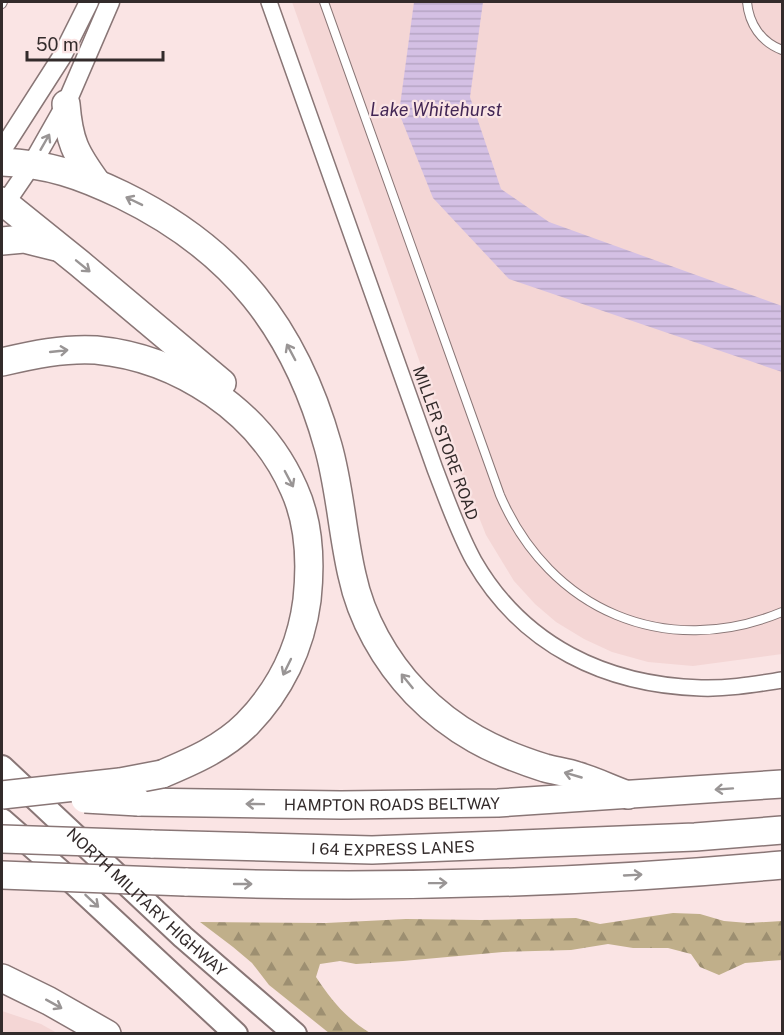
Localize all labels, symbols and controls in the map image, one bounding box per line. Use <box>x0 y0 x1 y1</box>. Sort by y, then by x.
scale bar <box>27 24 164 62</box>
text: 50 m <box>36 34 79 55</box>
water label: Lake Whitehurst <box>370 99 502 120</box>
one-way arrow <box>39 134 51 151</box>
one-way arrow <box>125 195 143 207</box>
one-way arrow <box>75 260 91 273</box>
one-way arrow <box>285 343 297 361</box>
one-way arrow <box>48 346 68 357</box>
street label: MILLER STORE ROAD <box>409 364 482 523</box>
one-way arrow <box>284 469 295 487</box>
one-way arrow <box>281 657 293 675</box>
one-way arrow <box>400 673 413 689</box>
one-way arrow <box>564 769 583 780</box>
one-way arrow <box>715 784 735 795</box>
street label: HAMPTON ROADS BELTWAY <box>284 794 500 815</box>
one-way arrow <box>245 798 265 809</box>
street label: NORTH MILITARY HIGHWAY <box>63 824 231 981</box>
street label: I 64 EXPRESS LANES <box>311 837 475 860</box>
one-way arrow <box>623 870 643 881</box>
one-way arrow <box>233 878 253 889</box>
one-way arrow <box>428 878 448 889</box>
one-way arrow <box>85 894 100 908</box>
one-way arrow <box>45 998 62 1010</box>

